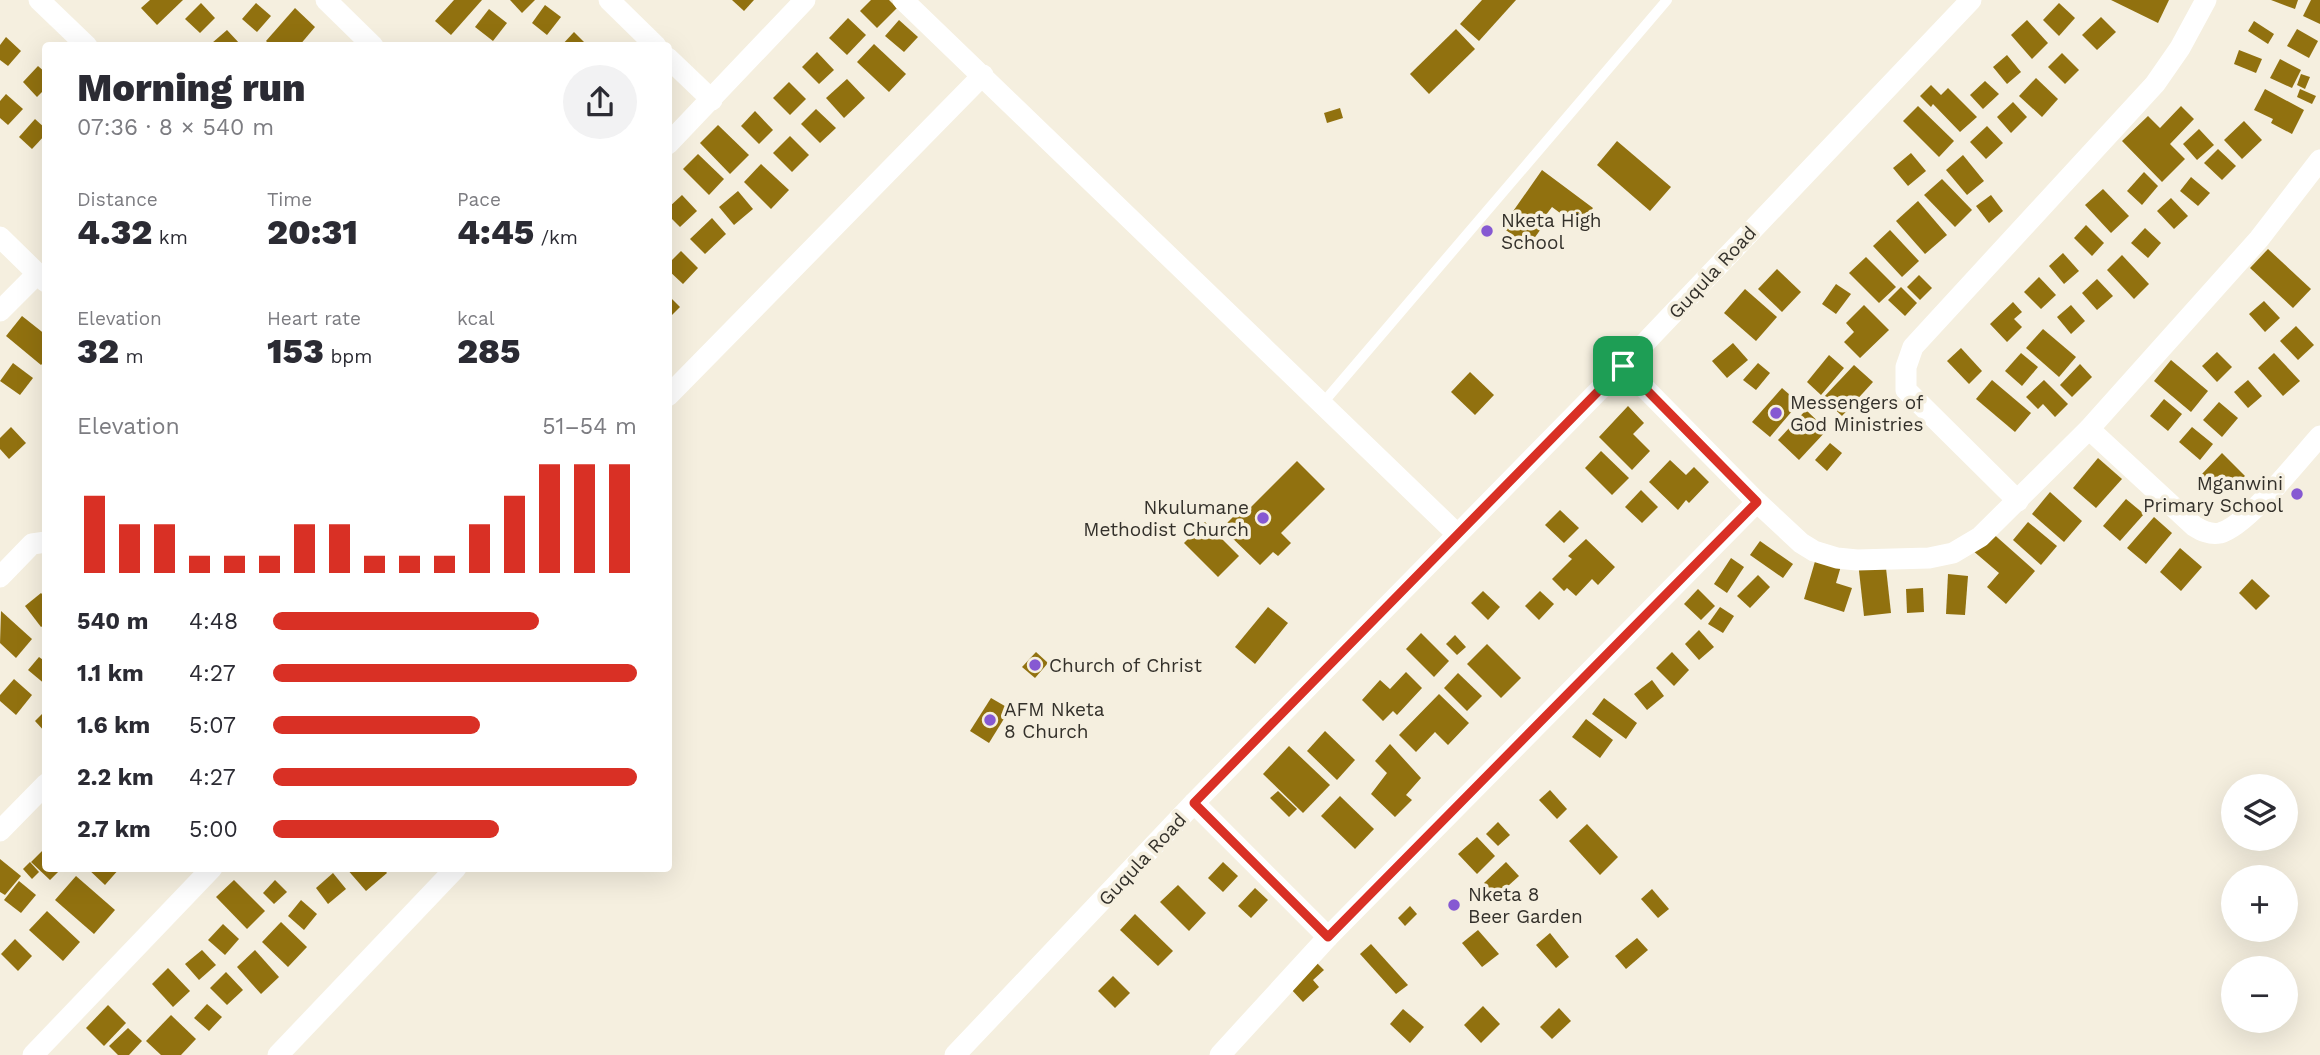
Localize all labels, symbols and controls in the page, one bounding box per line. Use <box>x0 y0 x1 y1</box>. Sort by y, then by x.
button: share <box>563 65 637 139</box>
text: Morning run <box>77 66 306 110</box>
text: 07:36 · 8 × 540 m <box>77 114 274 141</box>
text: Distance <box>77 188 158 211</box>
text: Time <box>267 188 312 211</box>
text: Pace <box>457 188 501 211</box>
place label: Nketa High School <box>1501 209 1602 254</box>
text: 4.32 <box>77 211 152 253</box>
text: 20:31 <box>267 211 358 253</box>
text: 4:45 <box>457 211 534 253</box>
street label: Guqula Road <box>1664 221 1761 323</box>
marker: Nketa High School <box>1479 223 1495 239</box>
text: km <box>152 226 188 249</box>
text: /km <box>534 226 578 249</box>
text: Elevation <box>77 307 162 330</box>
text: Heart rate <box>267 307 361 330</box>
text: kcal <box>457 307 495 330</box>
text: 32 <box>77 330 119 372</box>
text: 153 <box>267 330 324 372</box>
text: 285 <box>457 330 521 372</box>
pin <box>1593 336 1653 396</box>
text: m <box>119 345 144 368</box>
text: bpm <box>324 345 372 368</box>
icon: arrive <box>1604 347 1642 385</box>
place label: Messengers of God Ministries <box>1790 391 1924 436</box>
marker: Messengers of God Ministries <box>1768 405 1784 421</box>
text: Elevation <box>77 413 180 440</box>
text: 51–54 m <box>542 413 637 440</box>
place label: Mganwini Primary School <box>2143 472 2283 517</box>
marker: Mganwini Primary School <box>2289 486 2305 502</box>
place label: Nkulumane Methodist Church <box>1083 496 1249 541</box>
marker: Nkulumane Methodist Church <box>1255 510 1271 526</box>
text: 540 m <box>77 608 148 635</box>
text: 4:48 <box>189 608 238 635</box>
place label: Church of Christ <box>1049 654 1202 677</box>
marker: Church of Christ <box>1027 657 1043 673</box>
text: 1.1 km <box>77 660 144 687</box>
text: 4:27 <box>189 660 236 687</box>
place label: AFM Nketa 8 Church <box>1004 698 1105 743</box>
text: 1.6 km <box>77 712 150 739</box>
text: 5:07 <box>189 712 236 739</box>
marker: AFM Nketa 8 Church <box>982 712 998 728</box>
text: 2.2 km <box>77 764 154 791</box>
text: 4:27 <box>189 764 236 791</box>
map controls <box>2221 774 2298 1033</box>
button: layers <box>2221 774 2298 851</box>
street label: Guqula Road <box>1094 808 1191 910</box>
text: 2.7 km <box>77 816 151 843</box>
text: 5:00 <box>189 816 238 843</box>
button: + <box>2221 865 2298 942</box>
place label: Nketa 8 Beer Garden <box>1468 883 1583 928</box>
marker: Nketa 8 Beer Garden <box>1446 897 1462 913</box>
button: − <box>2221 956 2298 1033</box>

